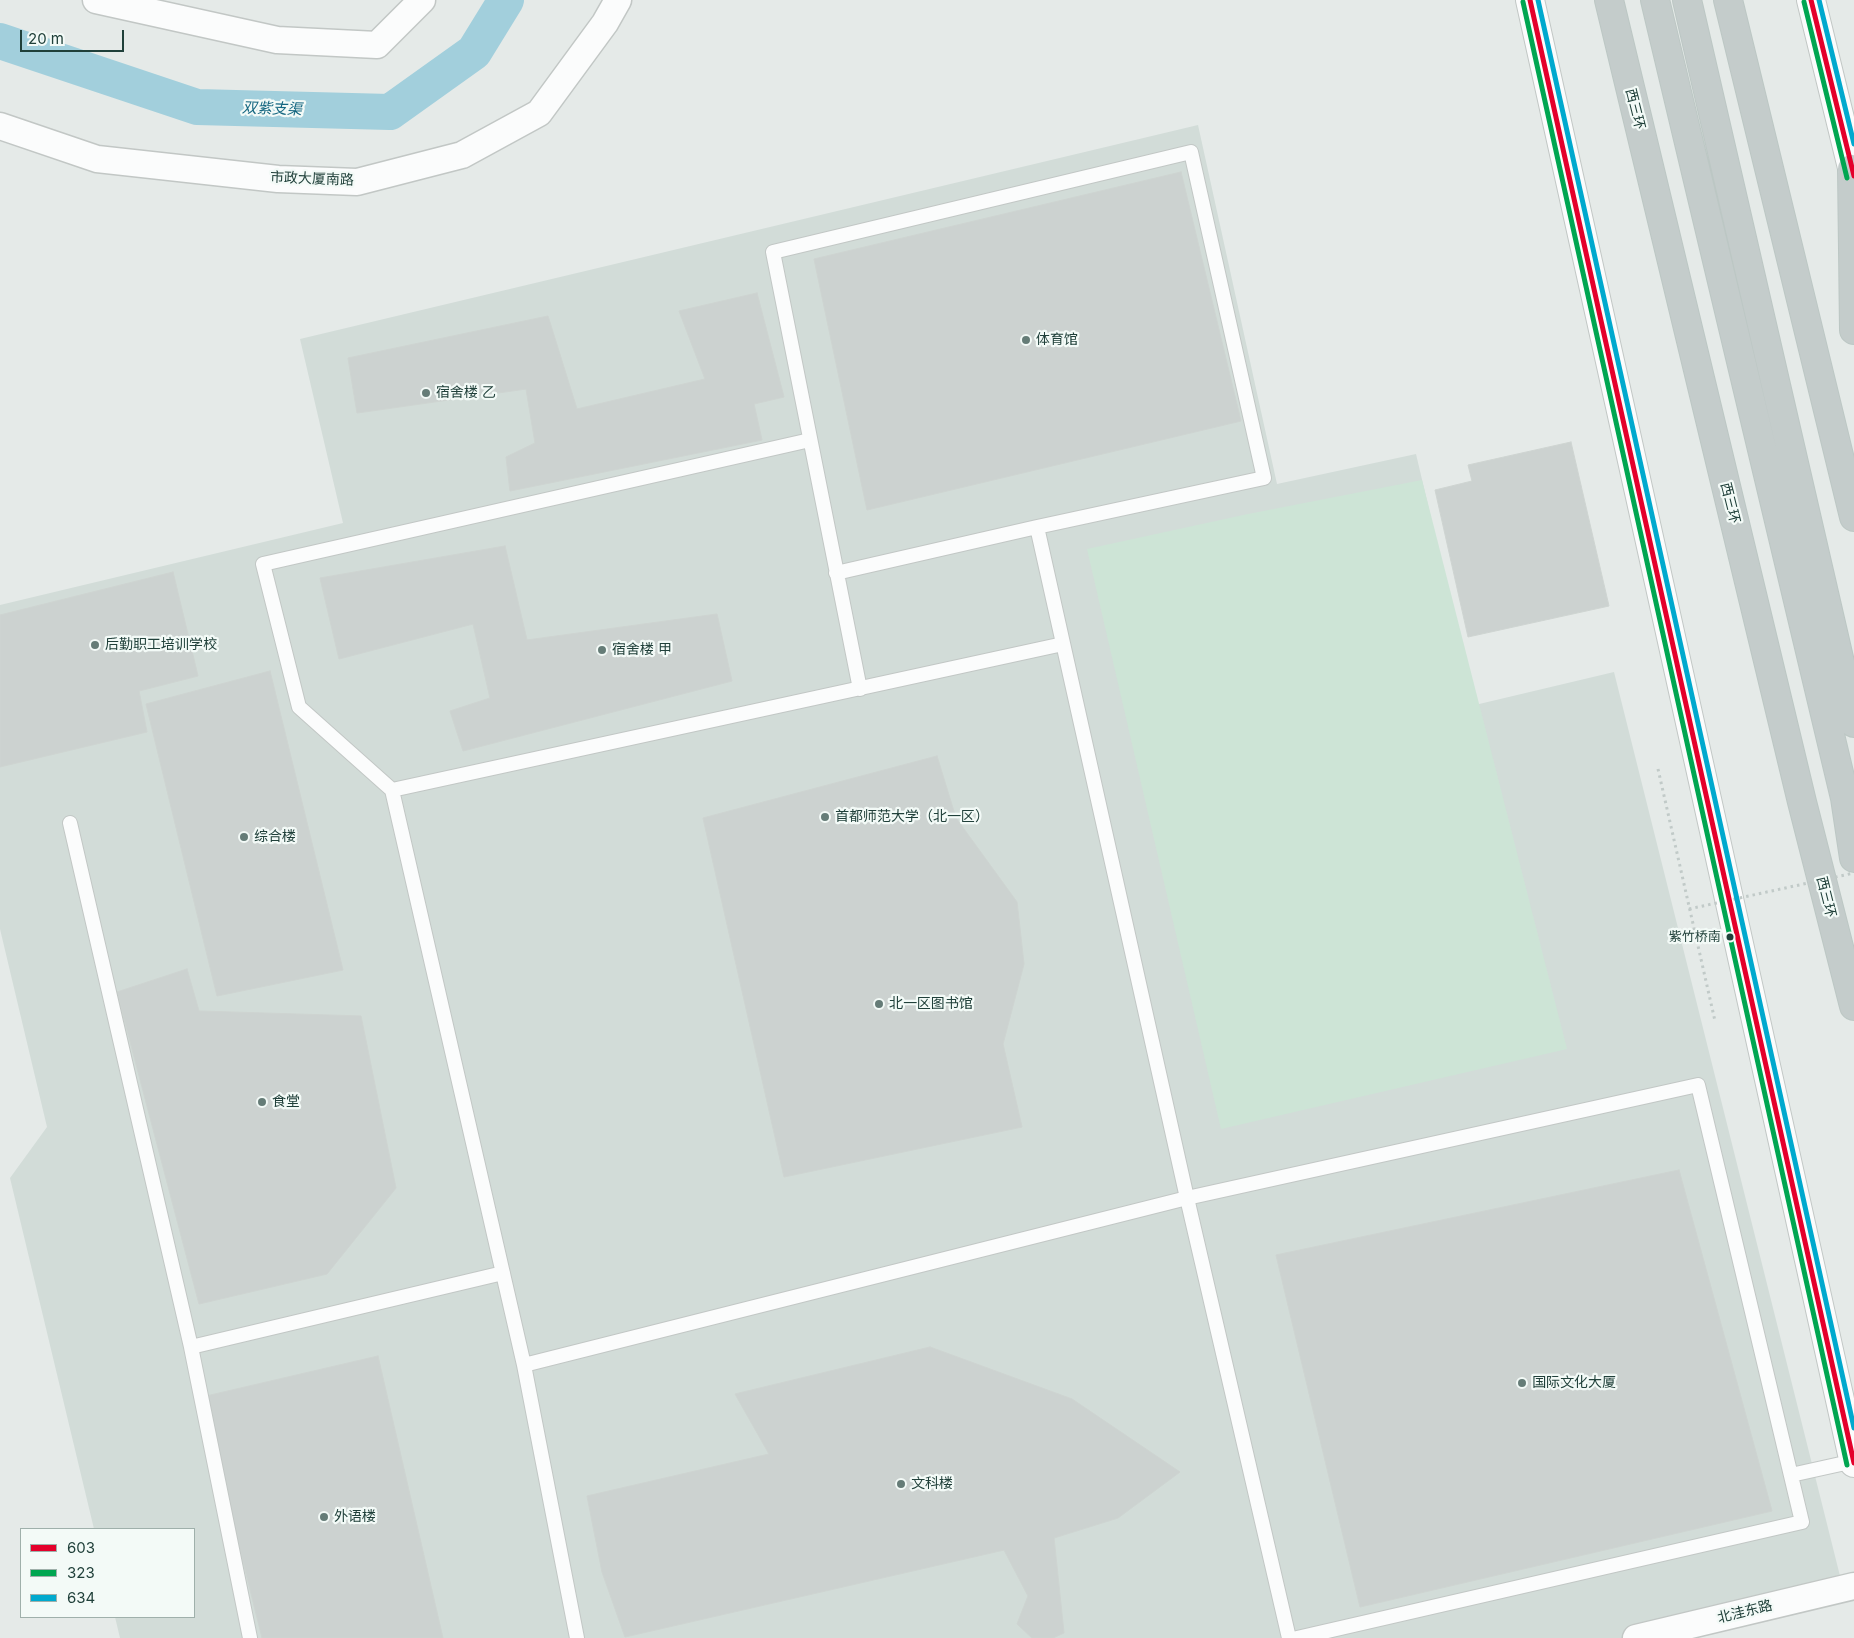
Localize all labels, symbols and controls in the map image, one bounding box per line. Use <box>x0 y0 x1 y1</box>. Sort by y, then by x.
scale bar <box>22 20 126 52</box>
text: 20 m <box>28 29 64 48</box>
street label: 西三环 <box>1622 87 1648 131</box>
water label: 双紫支渠 <box>242 99 302 119</box>
street label: 市政大厦南路 <box>270 169 354 189</box>
place label: 体育馆 <box>1036 332 1078 348</box>
marker: 体育馆 <box>1020 334 1032 346</box>
place label: 宿舍楼 乙 <box>436 385 496 401</box>
marker: 宿舍楼 乙 <box>420 387 432 399</box>
street label: 西三环 <box>1717 481 1743 525</box>
place label: 后勤职工培训学校 <box>105 637 217 653</box>
marker: 后勤职工培训学校 <box>89 639 101 651</box>
place label: 宿舍楼 甲 <box>612 642 672 658</box>
marker: 宿舍楼 甲 <box>596 644 608 656</box>
place label: 首都师范大学（北一区） <box>835 809 989 825</box>
marker: 首都师范大学（北一区） <box>819 811 831 823</box>
place label: 综合楼 <box>254 829 296 845</box>
marker: 综合楼 <box>238 831 250 843</box>
street label: 西三环 <box>1813 875 1839 919</box>
place label: 紫竹桥南 <box>1669 929 1721 945</box>
marker: 紫竹桥南 <box>1725 932 1735 942</box>
place label: 北一区图书馆 <box>889 996 973 1012</box>
marker: 北一区图书馆 <box>873 998 885 1010</box>
place label: 食堂 <box>272 1094 300 1110</box>
marker: 食堂 <box>256 1096 268 1108</box>
place label: 国际文化大厦 <box>1532 1375 1616 1391</box>
marker: 国际文化大厦 <box>1516 1377 1528 1389</box>
place label: 文科楼 <box>911 1476 953 1492</box>
marker: 文科楼 <box>895 1478 907 1490</box>
place label: 外语楼 <box>334 1509 376 1525</box>
marker: 外语楼 <box>318 1511 330 1523</box>
legend <box>20 1528 195 1618</box>
text: 603 <box>67 1538 95 1557</box>
text: 323 <box>67 1563 95 1582</box>
text: 634 <box>67 1588 95 1607</box>
street label: 北洼东路 <box>1716 1597 1774 1627</box>

